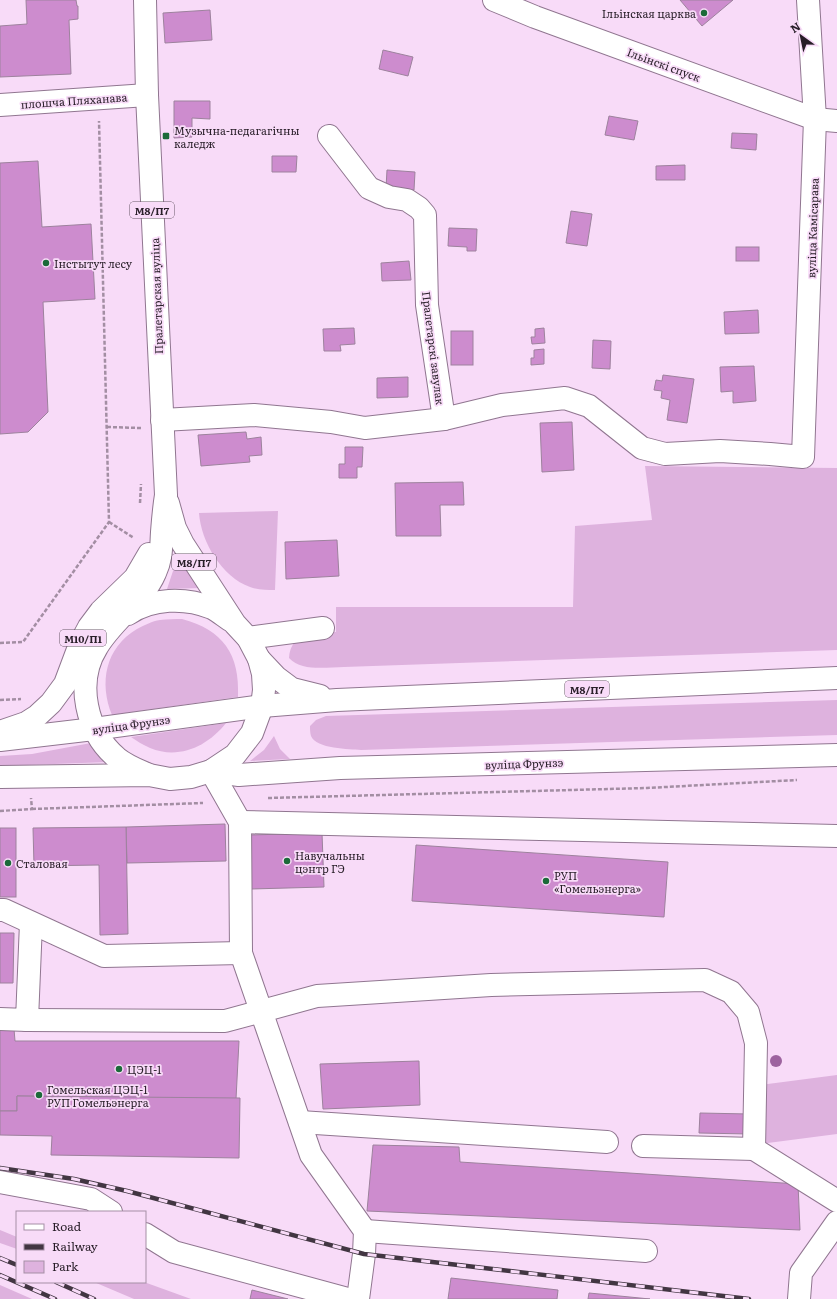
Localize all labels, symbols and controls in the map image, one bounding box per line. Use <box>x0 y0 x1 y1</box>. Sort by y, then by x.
place label: Ільінская царква <box>602 5 696 21</box>
marker: Ільінская царква <box>699 8 709 18</box>
north arrow <box>781 16 821 56</box>
text: N <box>787 18 803 36</box>
street label: Ільінскі спуск <box>625 43 703 85</box>
street label: плошча Пляханава <box>20 88 128 112</box>
place label: Музычна-педагагічны каледж <box>174 122 300 151</box>
marker: Музычна-педагагічны каледж <box>161 131 171 141</box>
street label: вуліца Камісарава <box>802 178 822 278</box>
road number: М8/П7 <box>130 202 174 218</box>
street label: Пралетарская вуліца <box>146 237 166 355</box>
place label: Інстытут лесу <box>54 255 133 271</box>
marker: Інстытут лесу <box>41 258 51 268</box>
street label: Пралетарскі завулак <box>419 290 449 406</box>
road number: М8/П7 <box>172 554 216 570</box>
road number: М10/П1 <box>60 630 106 646</box>
road number: М8/П7 <box>565 681 609 697</box>
street label: вуліца Фрунзэ <box>91 711 171 737</box>
street label: вуліца Фрунзэ <box>484 754 564 772</box>
place label: Навучальны цэнтр ГЭ <box>295 847 365 876</box>
place label: Сталовая <box>16 855 68 871</box>
marker: Навучальны цэнтр ГЭ <box>282 856 292 866</box>
marker: Сталовая <box>3 858 13 868</box>
place label: РУП «Гомельэнерга» <box>554 867 641 896</box>
marker: РУП «Гомельэнерга» <box>541 876 551 886</box>
place label: ЦЭЦ-1 <box>127 1061 162 1077</box>
marker: ЦЭЦ-1 <box>114 1064 124 1074</box>
place label: Гомельская ЦЭЦ-1 РУП Гомельэнерга <box>47 1081 149 1110</box>
marker: Гомельская ЦЭЦ-1 РУП Гомельэнерга <box>34 1090 44 1100</box>
legend <box>16 1211 146 1283</box>
text: Road <box>52 1217 82 1235</box>
text: Railway <box>52 1237 98 1255</box>
text: Park <box>52 1257 79 1275</box>

